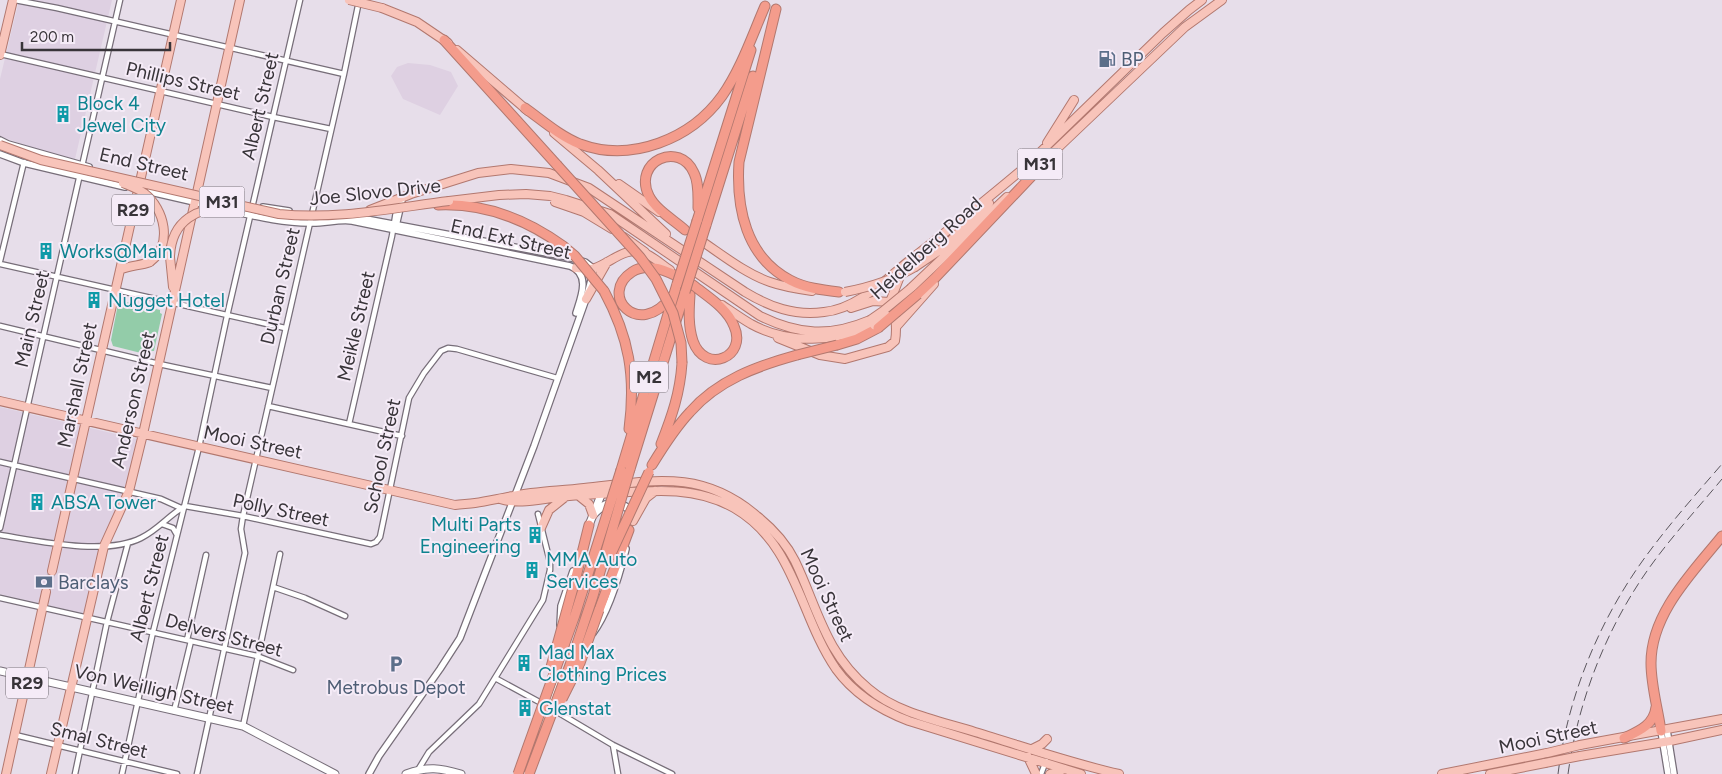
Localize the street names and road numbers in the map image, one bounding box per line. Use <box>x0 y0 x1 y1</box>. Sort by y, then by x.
street label: Albert Street <box>236 50 284 162</box>
street label: Phillips Street <box>124 57 242 105</box>
street label: End Street <box>97 143 191 185</box>
road number: M31 <box>1018 148 1062 180</box>
street label: Joe Slovo Drive <box>308 174 442 210</box>
road number: M31 <box>200 186 244 218</box>
street label: Heidelberg Road <box>865 192 987 304</box>
road number: R29 <box>112 194 154 226</box>
street label: End Ext Street <box>448 214 574 264</box>
street label: Durban Street <box>255 225 305 347</box>
street label: Main Street <box>10 268 54 370</box>
street label: Meikle Street <box>332 269 380 383</box>
street label: Marshall Street <box>52 320 102 450</box>
street label: Anderson Street <box>106 329 160 471</box>
road number: M2 <box>630 362 668 392</box>
street label: School Street <box>359 397 405 515</box>
street label: Mooi Street <box>201 420 305 464</box>
street label: Polly Street <box>231 489 331 531</box>
street label: Albert Street <box>125 532 173 644</box>
street label: Mooi Street <box>795 545 859 645</box>
street label: Delvers Street <box>163 608 285 662</box>
street label: Von Weilligh Street <box>72 659 236 719</box>
road number: R29 <box>6 668 48 698</box>
street label: Mooi Street <box>1496 715 1600 759</box>
street label: Smal Street <box>48 717 150 763</box>

